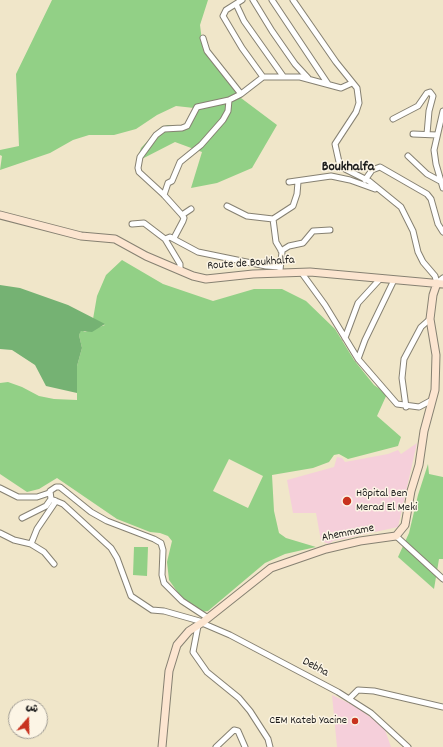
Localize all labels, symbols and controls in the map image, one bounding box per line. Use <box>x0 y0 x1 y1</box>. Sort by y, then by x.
district label: Boukhalfa <box>322 160 374 176</box>
street label: Route de Boukhalfa <box>207 254 295 274</box>
place label: Hôpital Ben Merad El Meki <box>356 487 417 515</box>
marker: Hôpital Ben Merad El Meki <box>341 495 353 507</box>
street label: Ahemmame <box>321 522 375 546</box>
street label: Debha <box>299 655 331 681</box>
north arrow <box>8 699 48 739</box>
text: ش <box>23 699 40 718</box>
place label: CEM Kateb Yacine <box>269 714 347 728</box>
marker: CEM Kateb Yacine <box>350 716 360 726</box>

